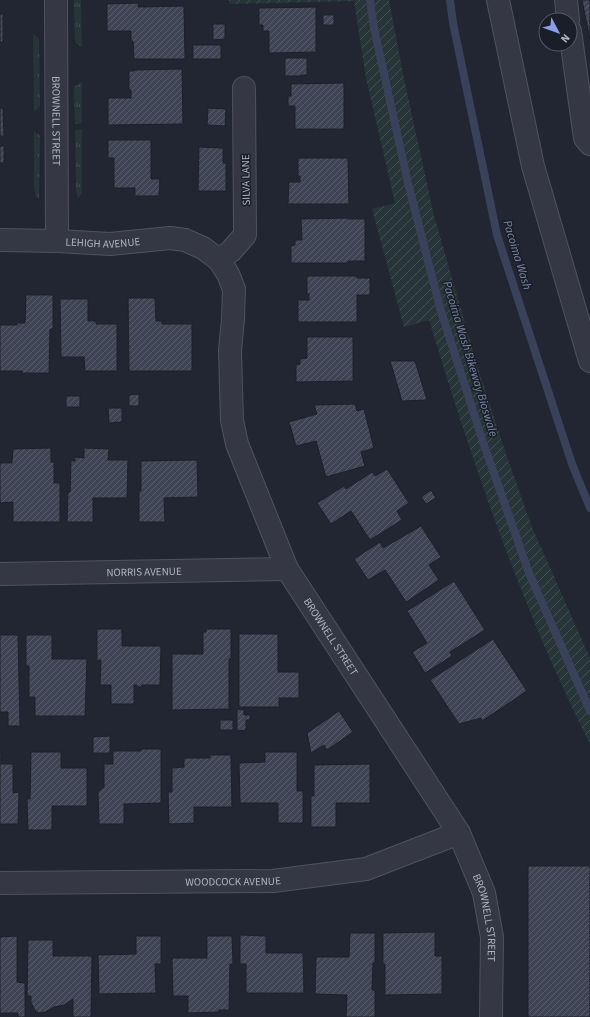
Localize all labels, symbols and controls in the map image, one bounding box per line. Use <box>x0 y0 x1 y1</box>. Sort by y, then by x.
north arrow <box>538 12 578 52</box>
text: N <box>557 31 573 46</box>
street label: BROWNELL STREET <box>49 76 64 166</box>
street label: SILVA LANE <box>238 154 254 206</box>
water label: Pacoima Wash <box>498 218 536 292</box>
street label: LEHIGH AVENUE <box>65 234 141 252</box>
water label: Pacoima Wash Bikeway Bioswale <box>438 279 502 439</box>
street label: NORRIS AVENUE <box>106 563 182 580</box>
street label: BROWNELL STREET <box>300 595 362 678</box>
street label: BROWNELL STREET <box>469 871 500 962</box>
street label: WOODCOCK AVENUE <box>185 873 282 889</box>

